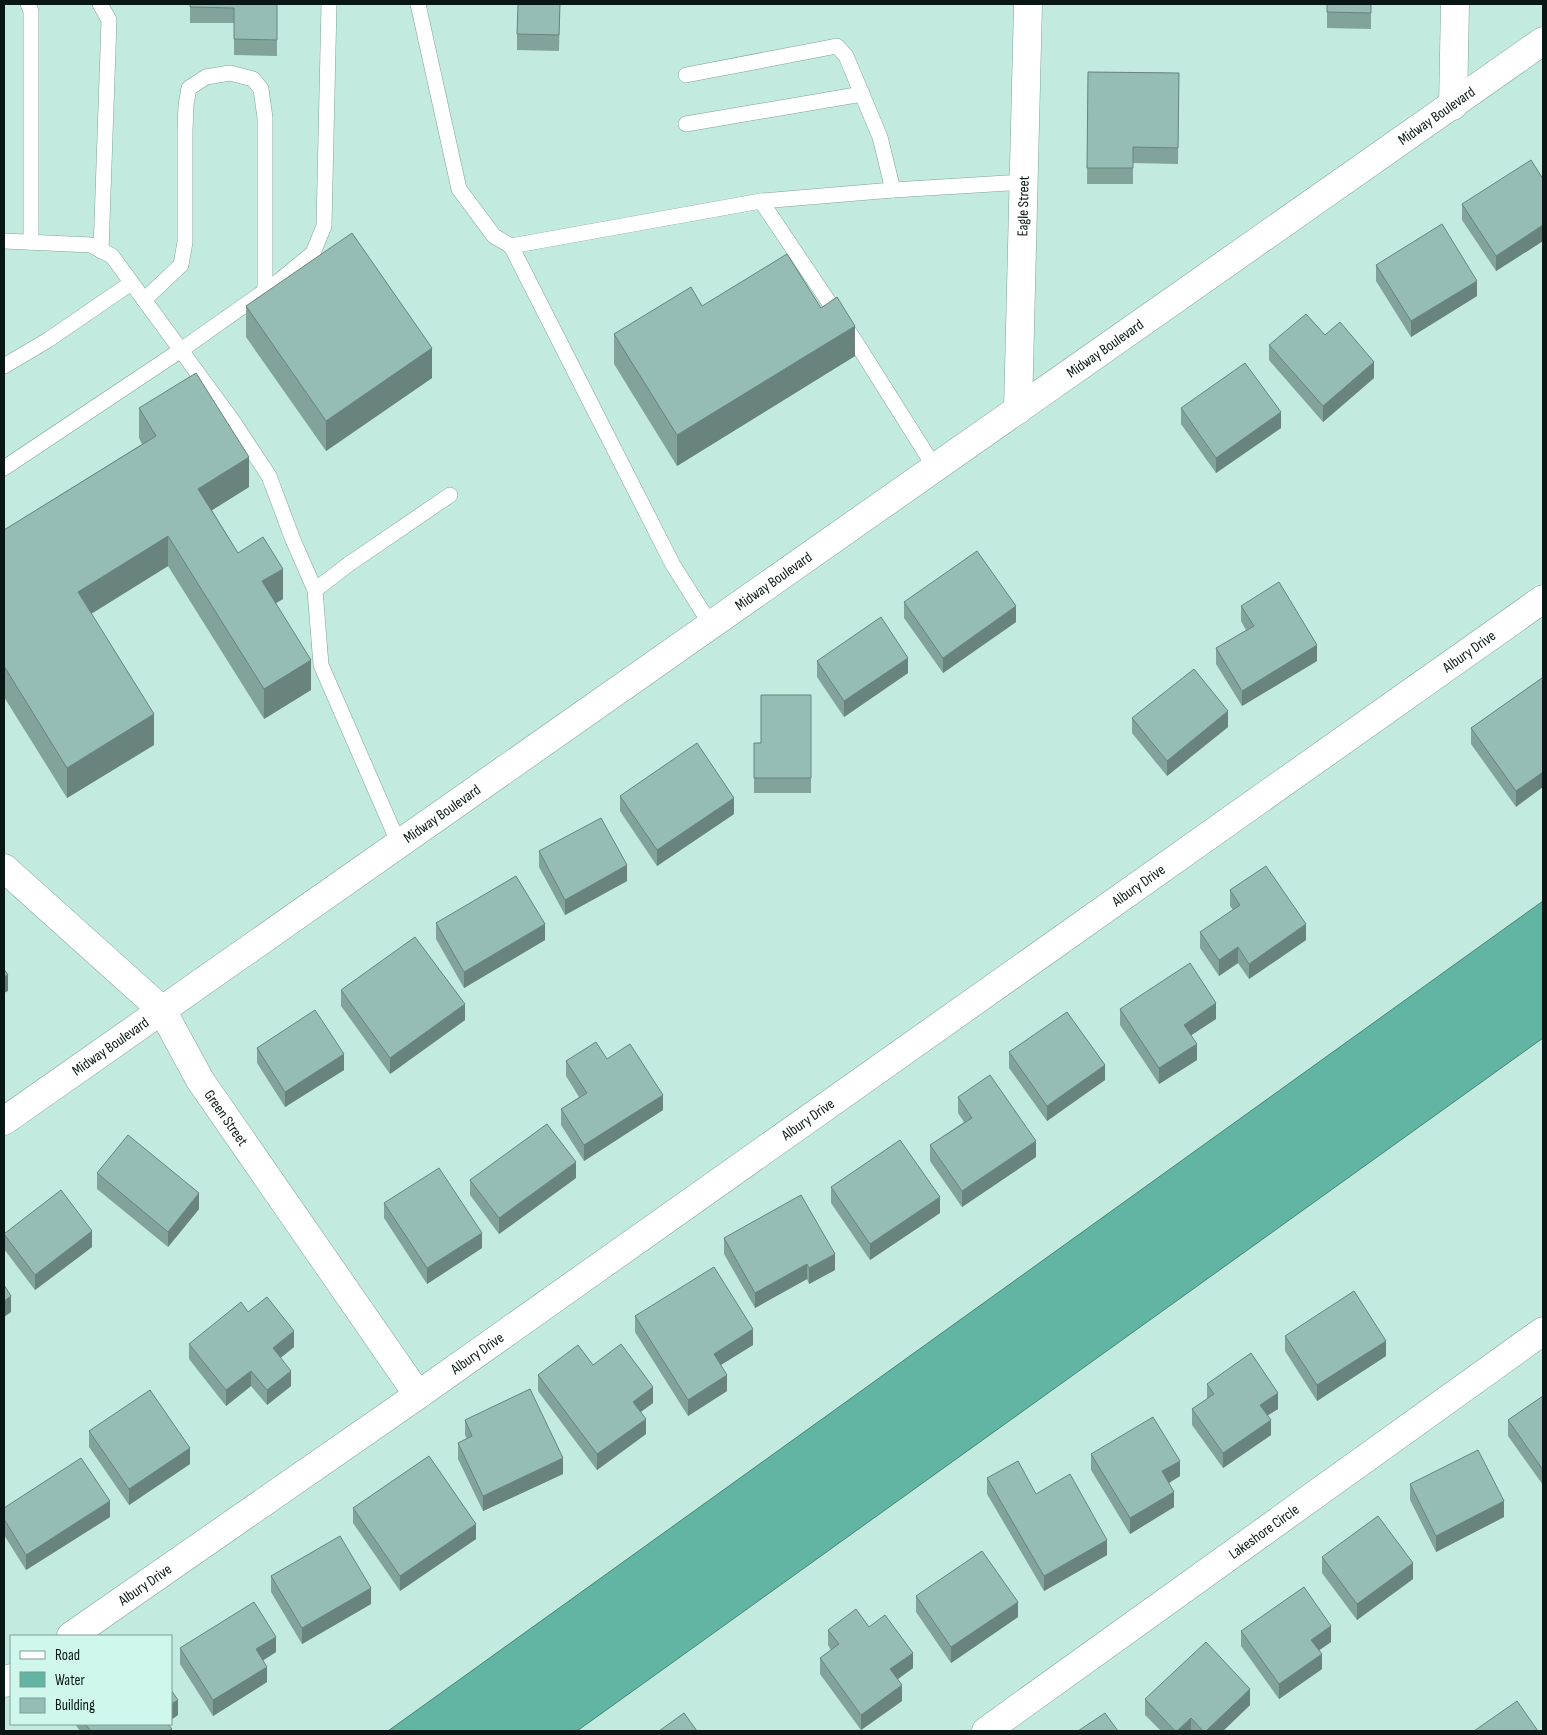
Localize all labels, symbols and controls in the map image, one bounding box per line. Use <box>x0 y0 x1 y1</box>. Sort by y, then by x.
street label: Midway Boulevard <box>1395 83 1479 150</box>
street label: Eagle Street <box>1013 175 1034 237</box>
street label: Midway Boulevard <box>1063 315 1147 382</box>
street label: Midway Boulevard <box>732 548 816 615</box>
street label: Albury Drive <box>1438 626 1500 678</box>
street label: Midway Boulevard <box>400 781 484 848</box>
street label: Albury Drive <box>1108 860 1169 912</box>
street label: Midway Boulevard <box>69 1013 153 1080</box>
street label: Green Street <box>200 1086 252 1150</box>
street label: Albury Drive <box>777 1094 838 1145</box>
street label: Albury Drive <box>446 1328 508 1379</box>
street label: Lakeshore Circle <box>1225 1500 1303 1564</box>
street label: Albury Drive <box>114 1560 176 1611</box>
legend <box>10 1635 172 1725</box>
text: Road <box>55 1646 80 1665</box>
text: Water <box>55 1671 86 1690</box>
text: Building <box>55 1696 95 1715</box>

